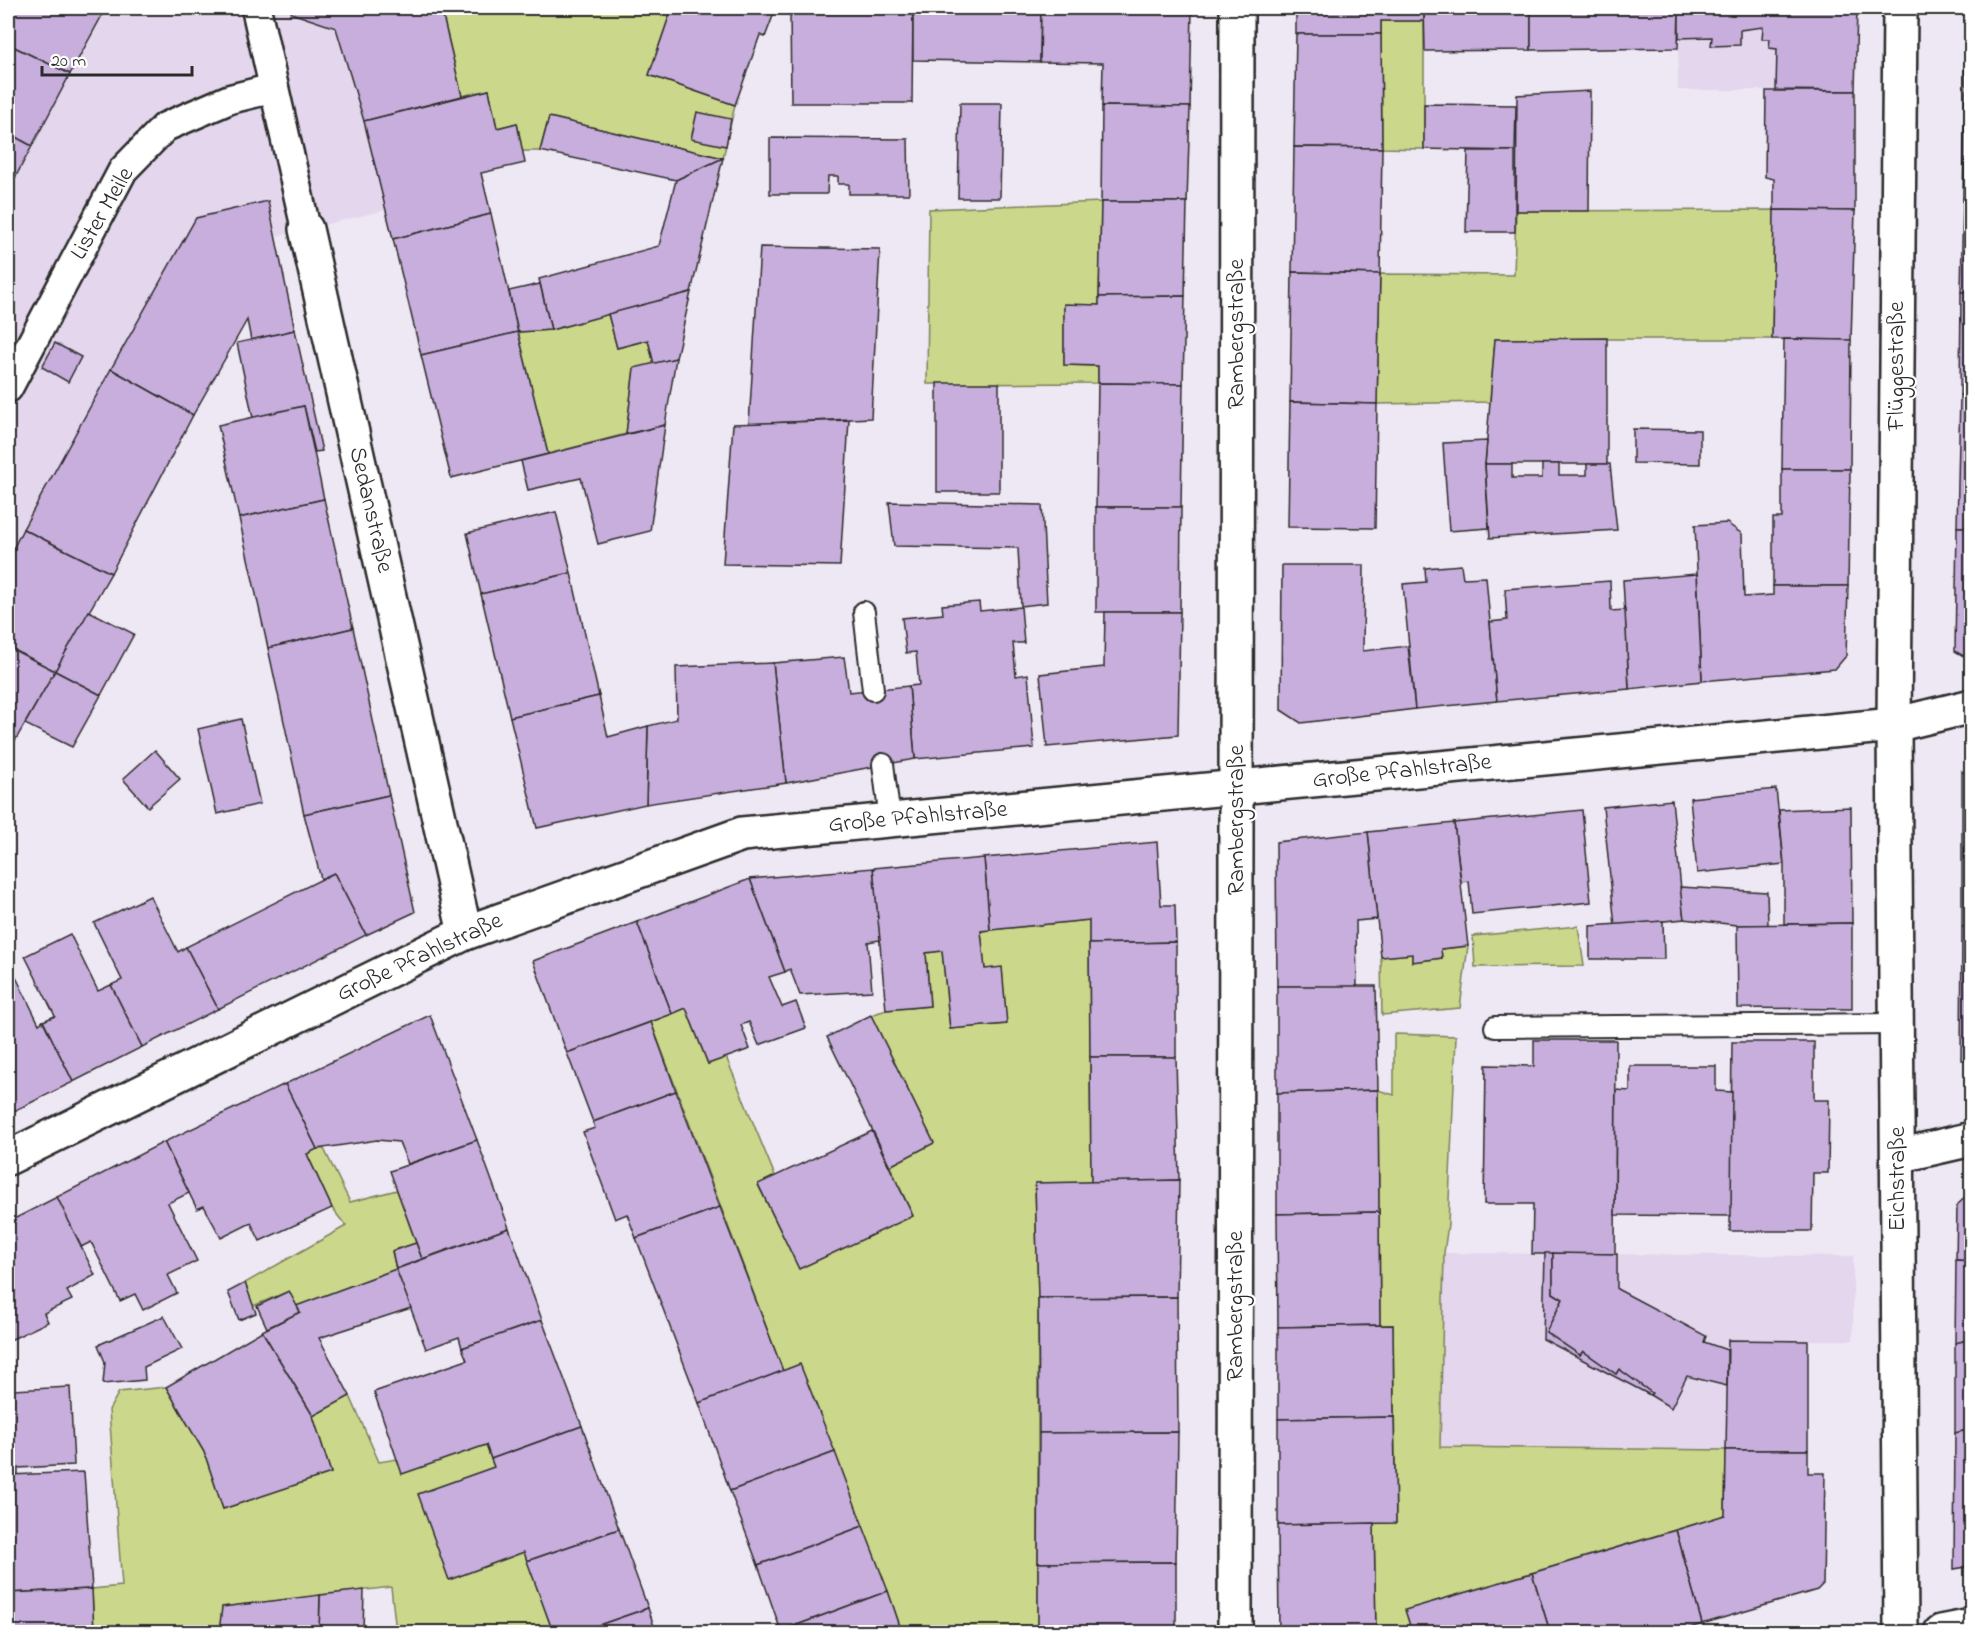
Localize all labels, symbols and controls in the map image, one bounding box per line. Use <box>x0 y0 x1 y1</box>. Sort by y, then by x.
scale bar <box>42 39 192 77</box>
text: 20 m <box>51 49 86 75</box>
street label: Lister Meile <box>62 161 144 267</box>
street label: Rambergstraße <box>1220 259 1255 409</box>
street label: Flüggestraße <box>1880 301 1915 432</box>
street label: Sedanstraße <box>339 443 402 577</box>
street label: Rambergstraße <box>1220 745 1255 895</box>
street label: Große Pfahlstraße <box>1311 745 1493 799</box>
street label: Große Pfahlstraße <box>827 793 1009 843</box>
street label: Große Pfahlstraße <box>331 904 509 1012</box>
street label: Eichstraße <box>1881 1126 1916 1231</box>
street label: Rambergstraße <box>1219 1231 1254 1381</box>

